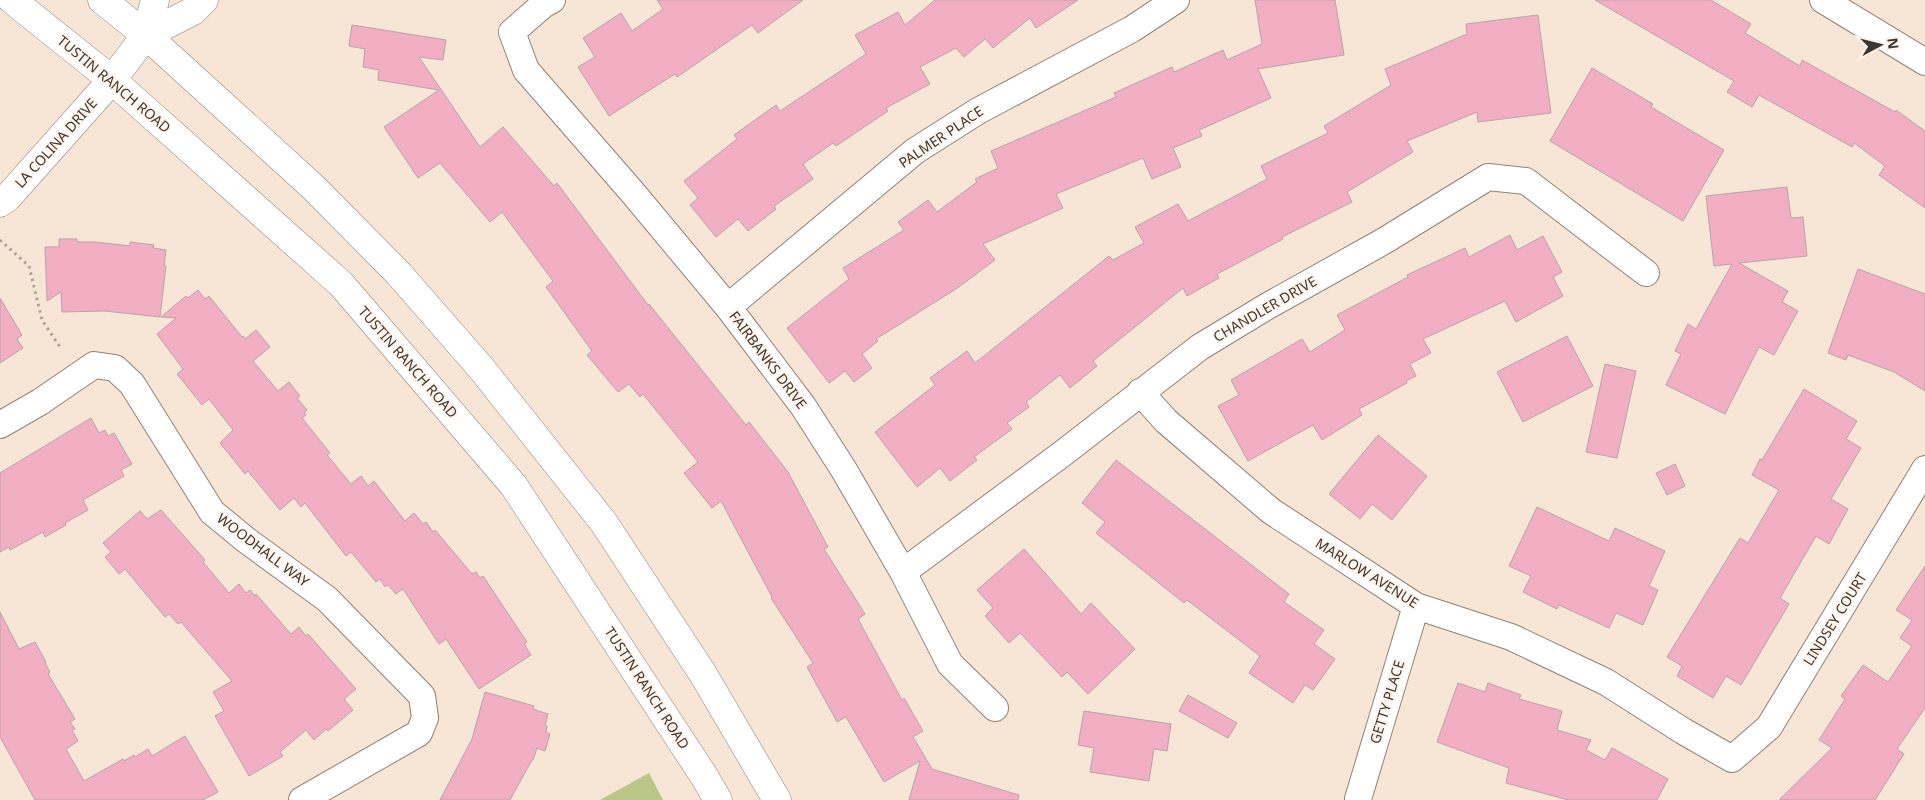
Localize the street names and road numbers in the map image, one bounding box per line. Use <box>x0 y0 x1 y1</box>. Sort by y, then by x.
street label: TUSTIN RANCH ROAD <box>54 31 175 137</box>
street label: LA COLINA DRIVE <box>10 94 101 192</box>
street label: PALMER PLACE <box>895 101 987 172</box>
street label: CHANDLER DRIVE <box>1210 271 1320 346</box>
street label: TUSTIN RANCH ROAD <box>355 302 462 422</box>
street label: FAIRBANKS DRIVE <box>725 307 811 413</box>
street label: WOODHALL WAY <box>213 509 313 591</box>
street label: MARLOW AVENUE <box>1312 533 1422 612</box>
street label: LINDSEY COURT <box>1798 568 1871 669</box>
street label: TUSTIN RANCH ROAD <box>601 623 694 753</box>
street label: GETTY PLACE <box>1365 658 1408 746</box>

